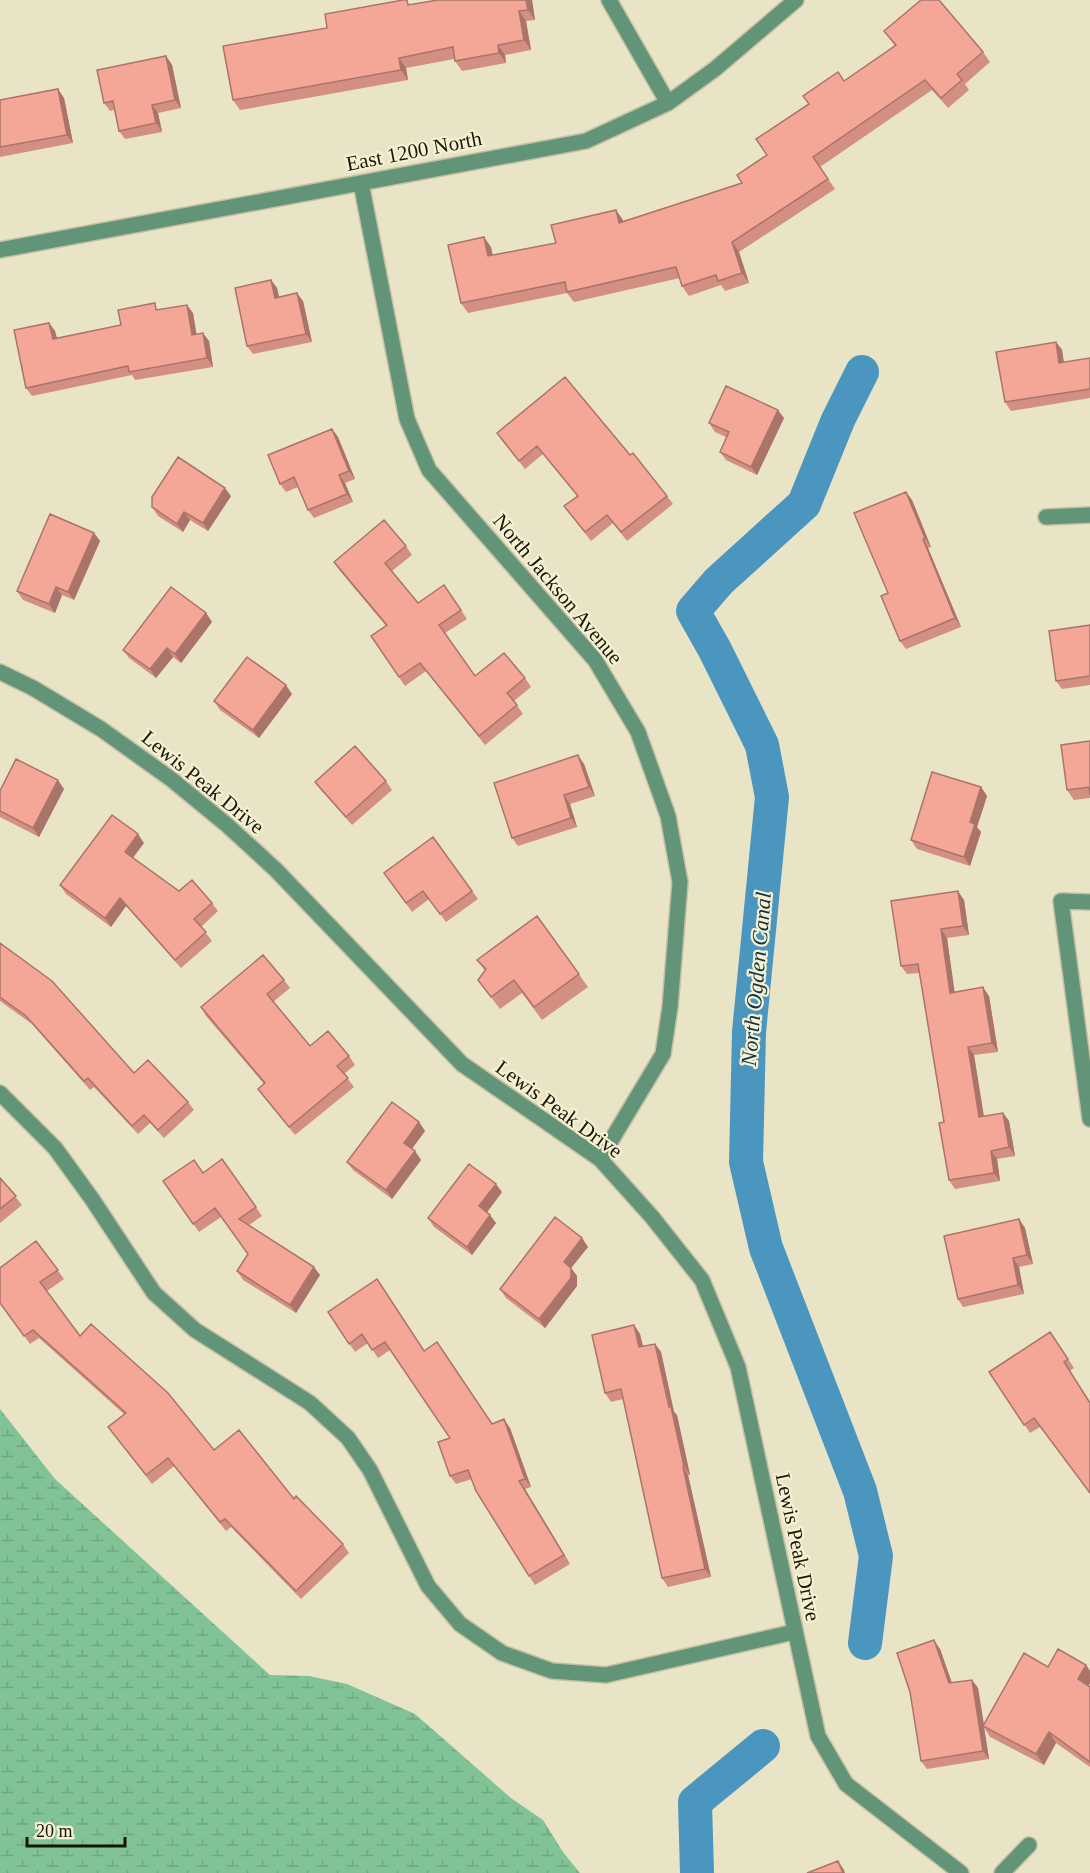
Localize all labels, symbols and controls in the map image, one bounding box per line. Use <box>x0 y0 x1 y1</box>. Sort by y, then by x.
street label: East 1200 North <box>344 126 484 176</box>
street label: North Jackson Avenue <box>488 509 628 669</box>
street label: Lewis Peak Drive <box>137 725 269 839</box>
water label: North Ogden Canal <box>736 891 776 1068</box>
street label: Lewis Peak Drive <box>491 1055 627 1163</box>
street label: Lewis Peak Drive <box>771 1471 825 1623</box>
scale bar <box>27 1810 124 1848</box>
text: 20 m <box>36 1821 73 1841</box>

